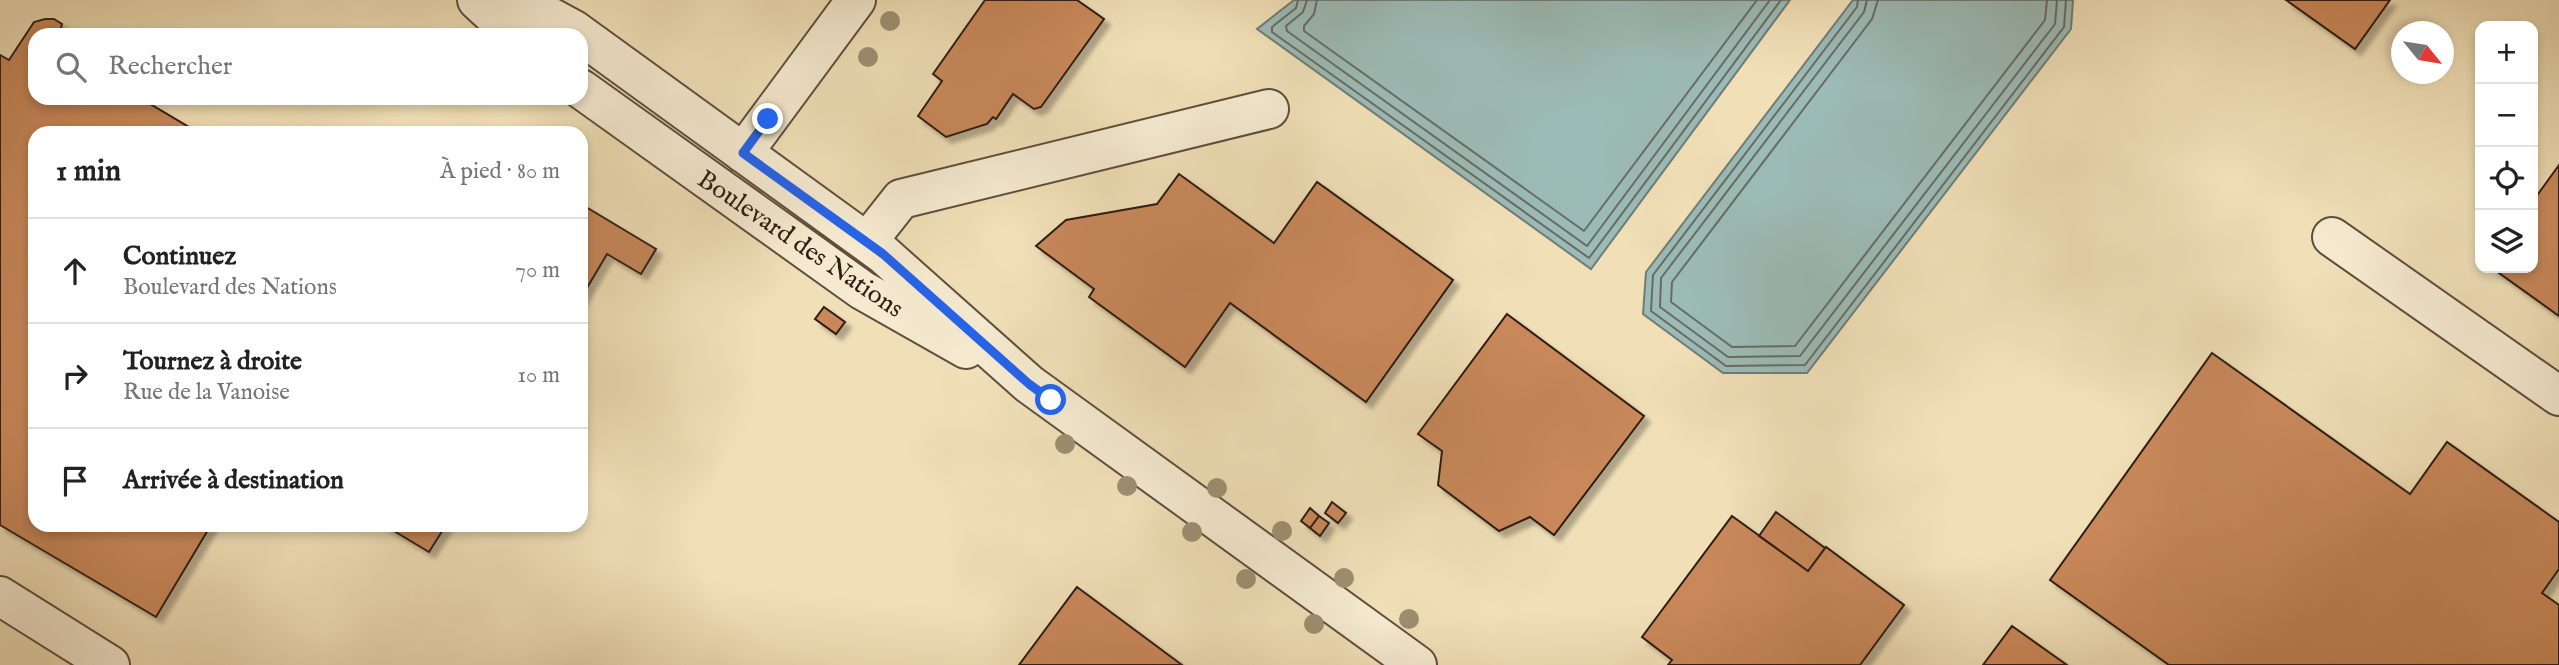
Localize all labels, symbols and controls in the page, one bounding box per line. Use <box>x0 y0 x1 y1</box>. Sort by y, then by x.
north arrow <box>2391 21 2454 84</box>
map controls <box>2475 21 2538 273</box>
button: + <box>2475 21 2538 84</box>
search box <box>28 28 588 105</box>
icon: search <box>52 48 90 86</box>
text: Rechercher <box>108 50 232 83</box>
button: − <box>2475 84 2538 147</box>
route end <box>752 103 783 134</box>
button: locate <box>2475 147 2538 210</box>
text: 1 min <box>56 153 121 191</box>
text: À pied · 80 m <box>440 157 560 186</box>
street label: Boulevard des Nations <box>691 163 910 325</box>
button: layers <box>2475 210 2538 273</box>
text: Continuez <box>123 240 236 273</box>
icon: ahead <box>56 252 94 290</box>
text: 70 m <box>515 256 560 285</box>
text: Boulevard des Nations <box>123 273 337 302</box>
text: Tournez à droite <box>123 345 302 378</box>
icon: right <box>56 357 94 395</box>
text: 10 m <box>517 361 560 390</box>
text: Rue de la Vanoise <box>123 378 290 407</box>
route start <box>1035 384 1066 415</box>
icon: arrive <box>56 462 94 500</box>
text: Arrivée à destination <box>123 464 344 497</box>

